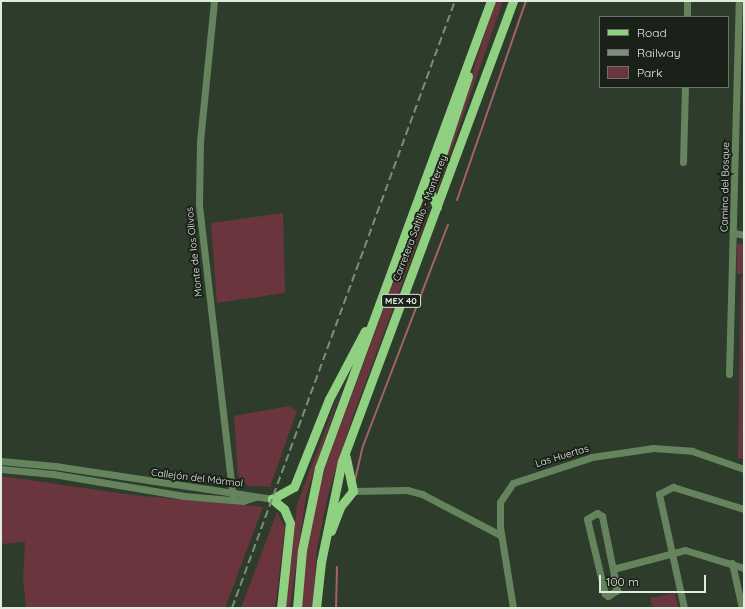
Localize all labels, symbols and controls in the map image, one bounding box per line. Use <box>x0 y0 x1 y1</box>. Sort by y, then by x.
legend <box>599 16 729 88</box>
text: Road <box>637 25 667 40</box>
text: Railway <box>637 45 681 60</box>
text: Park <box>637 65 662 80</box>
street label: Camino del Bosque <box>718 142 732 232</box>
street label: Carretera Saltillo - Monterrey <box>390 153 450 283</box>
street label: Monte de los Olivos <box>183 207 205 297</box>
road number: MEX 40 <box>381 294 421 308</box>
street label: Las Huertas <box>534 442 590 470</box>
street label: Callejón del Mármol <box>150 466 244 490</box>
scale bar <box>601 567 708 593</box>
text: 100 m <box>606 574 639 589</box>

